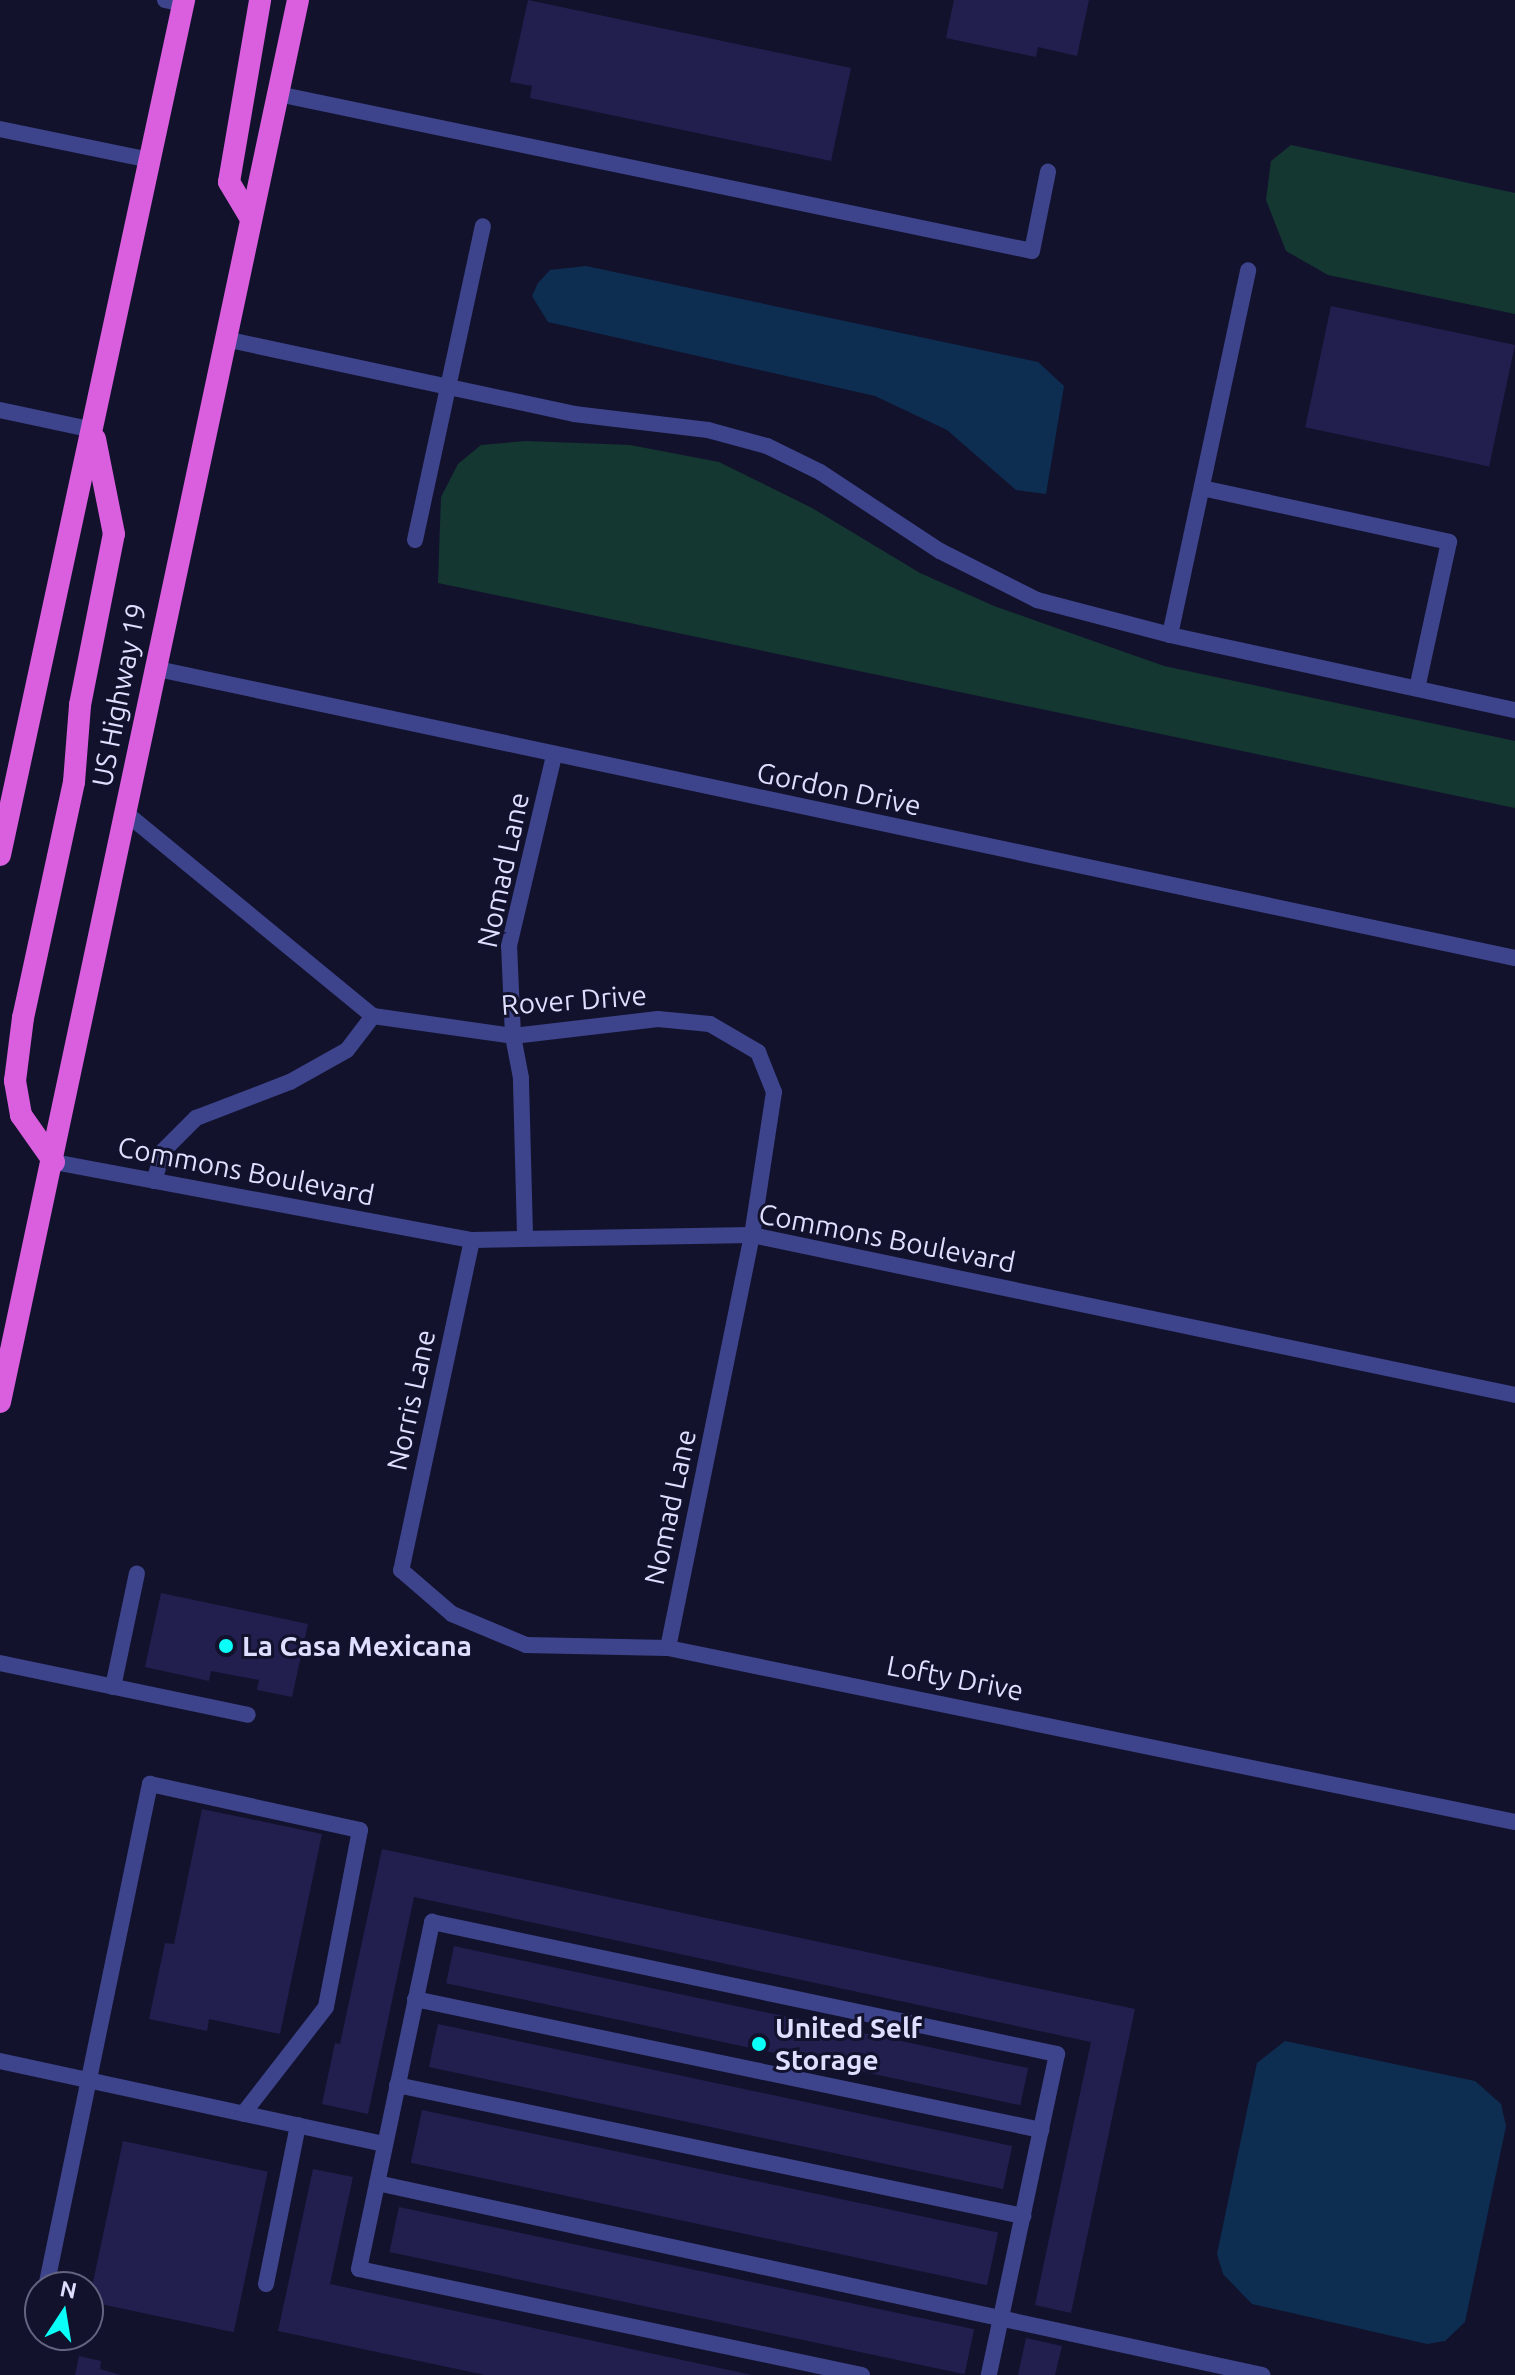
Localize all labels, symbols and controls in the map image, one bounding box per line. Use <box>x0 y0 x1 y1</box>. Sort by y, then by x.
street label: US Highway 19 <box>85 600 153 790</box>
street label: Gordon Drive <box>754 755 924 823</box>
street label: Nomad Lane <box>470 789 536 951</box>
street label: Rover Drive <box>500 978 648 1022</box>
street label: Commons Boulevard <box>115 1130 377 1212</box>
street label: Commons Boulevard <box>756 1197 1018 1279</box>
street label: Norris Lane <box>380 1327 442 1473</box>
street label: Nomad Lane <box>637 1426 703 1588</box>
place label: La Casa Mexicana <box>242 1629 472 1663</box>
marker: La Casa Mexicana <box>217 1637 235 1655</box>
street label: Lofty Drive <box>884 1648 1026 1708</box>
place label: United Self Storage <box>775 2011 922 2077</box>
marker: United Self Storage <box>750 2035 768 2053</box>
north arrow <box>24 2271 104 2351</box>
text: N <box>58 2275 79 2303</box>

